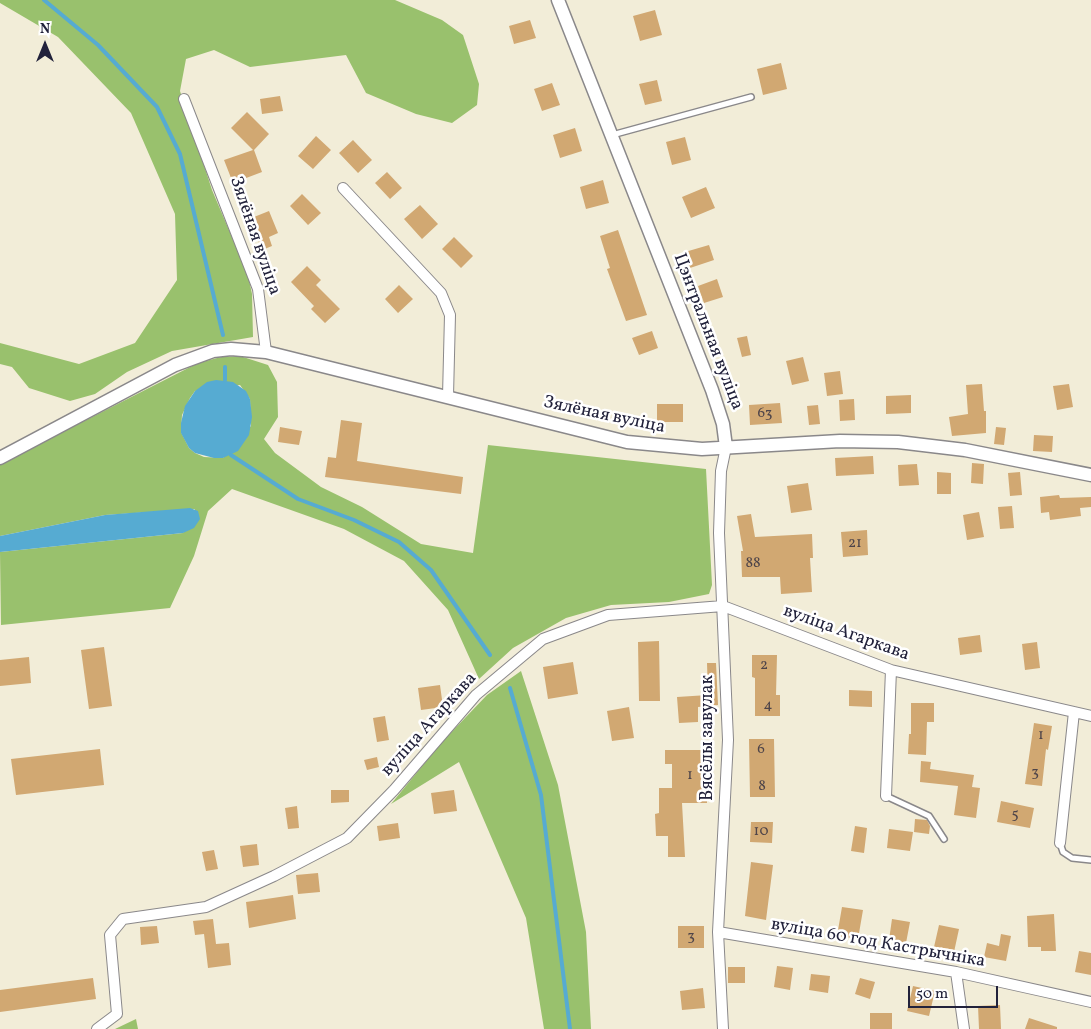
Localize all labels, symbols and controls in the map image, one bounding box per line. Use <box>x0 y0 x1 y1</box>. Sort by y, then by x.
north arrow <box>20 20 70 70</box>
text: N <box>40 20 50 39</box>
street label: Зялёная вуліца <box>224 174 284 298</box>
street label: Цэнтральная вуліца <box>667 251 747 413</box>
street label: Зялёная вуліца <box>541 393 667 439</box>
house number: 63 <box>757 405 773 423</box>
house number: 21 <box>848 535 862 553</box>
house number: 88 <box>745 555 761 573</box>
street label: вуліца Агаркава <box>780 601 912 667</box>
house number: 2 <box>760 657 768 675</box>
street label: вуліца Агаркава <box>378 669 482 781</box>
street label: Вясёлы завулак <box>698 675 720 801</box>
house number: 4 <box>764 697 772 715</box>
house number: 1 <box>1038 727 1044 745</box>
house number: 6 <box>757 741 765 759</box>
house number: 3 <box>1031 764 1039 782</box>
house number: 1 <box>687 767 693 785</box>
house number: 8 <box>758 778 766 796</box>
house number: 5 <box>1011 806 1019 824</box>
house number: 10 <box>754 823 768 841</box>
street label: вуліца 60 год Кастрычніка <box>769 915 987 973</box>
house number: 3 <box>687 928 695 946</box>
scale bar <box>911 976 1001 1008</box>
text: 50 m <box>916 984 948 1005</box>

